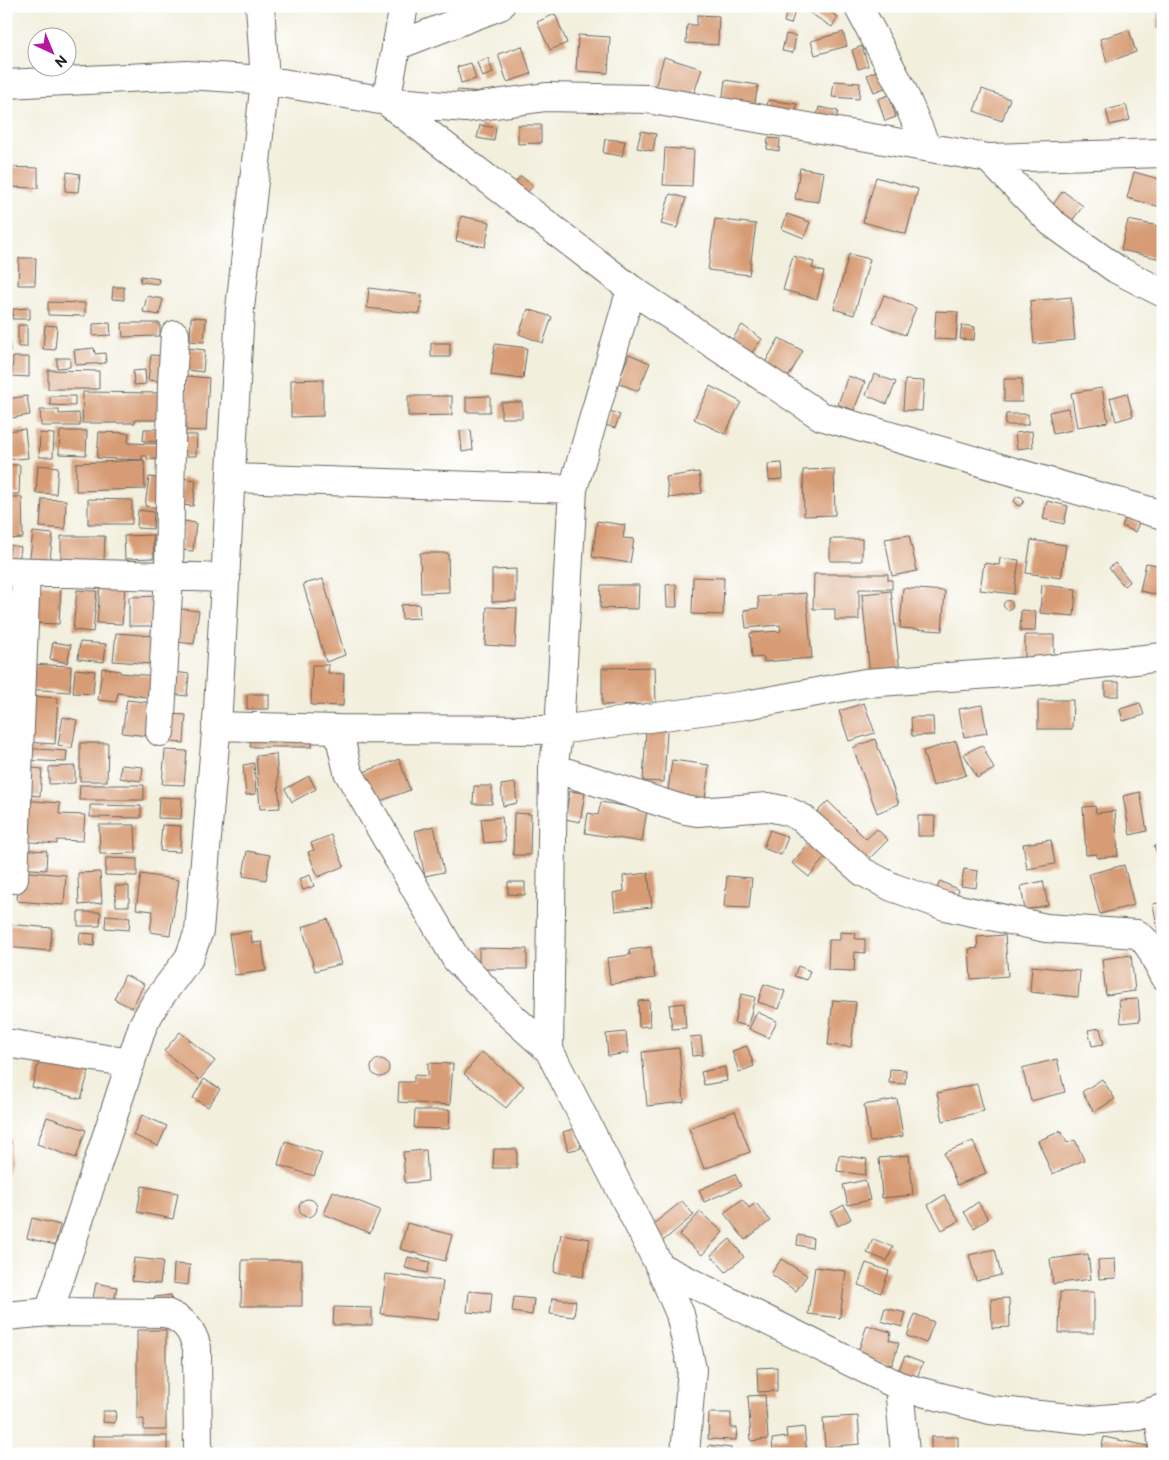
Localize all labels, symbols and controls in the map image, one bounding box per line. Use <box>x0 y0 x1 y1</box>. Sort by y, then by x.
north arrow <box>28 28 78 78</box>
text: N <box>51 51 70 71</box>

